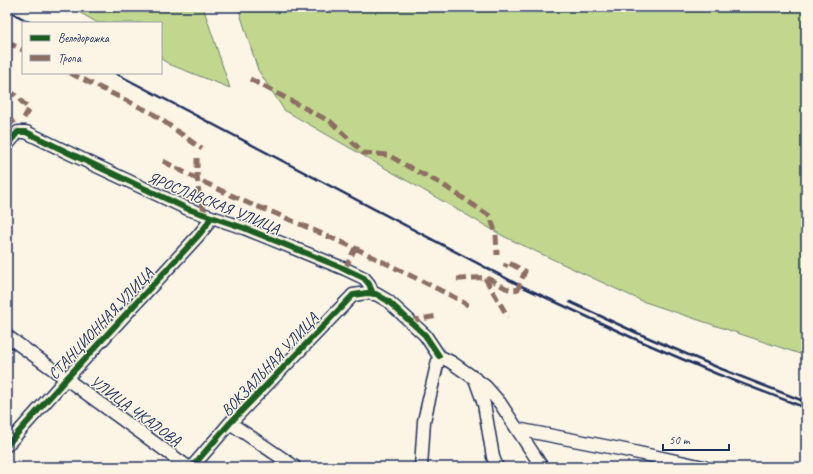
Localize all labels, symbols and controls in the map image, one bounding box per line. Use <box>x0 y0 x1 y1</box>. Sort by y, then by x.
legend <box>22 22 162 74</box>
text: Велодорожка <box>58 30 110 46</box>
text: Тропа <box>58 50 82 66</box>
street label: ЯРОСЛАВСКАЯ УЛИЦА <box>145 167 283 239</box>
street label: СТАНЦИОННАЯ УЛИЦА <box>44 263 158 384</box>
street label: ВОКЗАЛЬНАЯ УЛИЦА <box>217 308 323 420</box>
street label: УЛИЦА ЧКАЛОВА <box>86 371 186 451</box>
scale bar <box>663 426 729 452</box>
text: 50 m <box>669 432 691 448</box>

